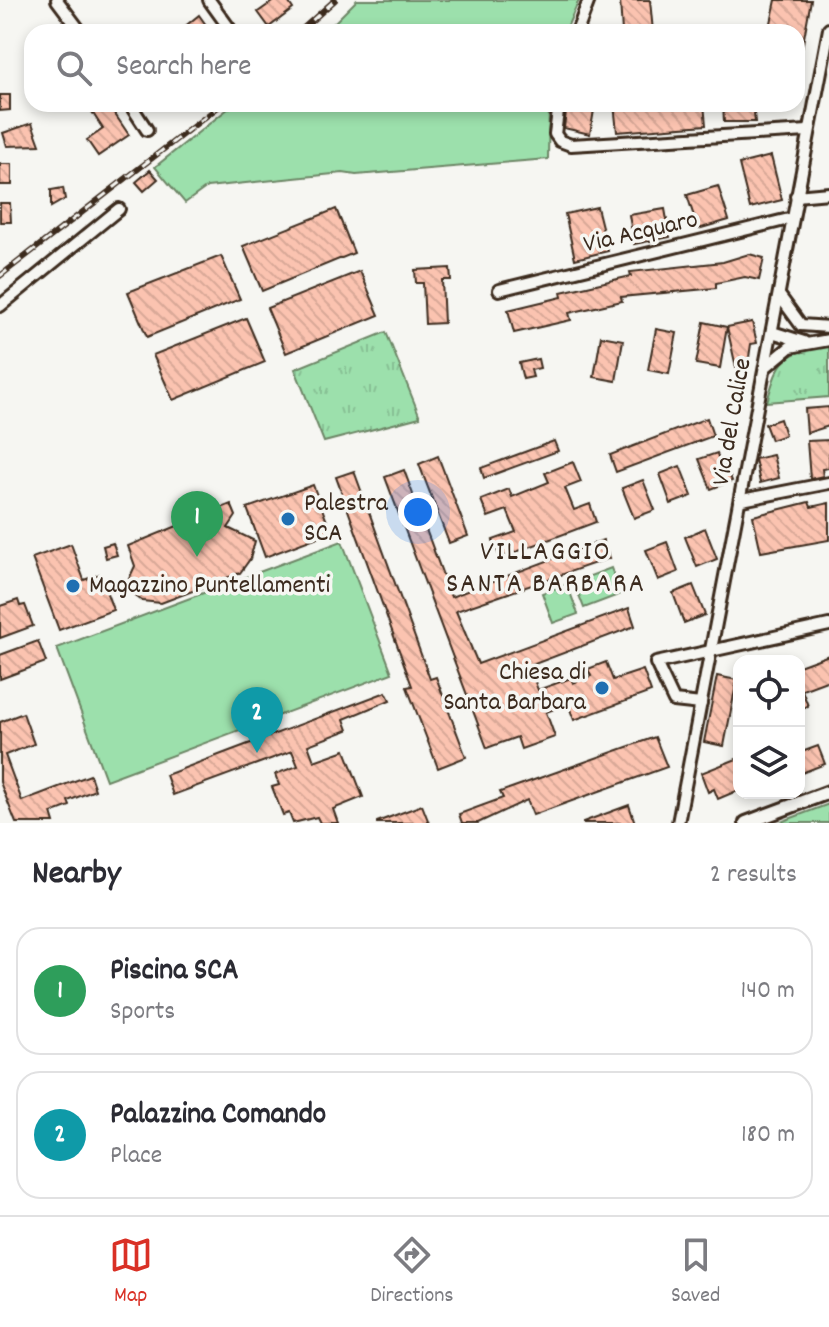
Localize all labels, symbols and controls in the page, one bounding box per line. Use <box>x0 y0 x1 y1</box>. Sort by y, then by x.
search box <box>24 24 805 112</box>
icon: search <box>52 46 96 90</box>
text: Search here <box>116 47 252 90</box>
street label: Via Acquaro <box>580 202 702 264</box>
street label: Via del Calice <box>704 355 762 489</box>
place label: Palestra SCA <box>304 486 389 553</box>
pin: 1 <box>171 491 223 557</box>
your location <box>398 492 438 532</box>
marker: Palestra SCA <box>279 510 297 528</box>
district label: VILLAGGIO SANTA BARBARA <box>446 534 646 606</box>
place label: Magazzino Puntellamenti <box>89 568 331 605</box>
marker: Magazzino Puntellamenti <box>64 577 82 595</box>
place label: Chiesa di Santa Barbara <box>443 655 587 722</box>
map controls <box>733 655 805 799</box>
button: locate <box>733 655 805 727</box>
marker: Chiesa di Santa Barbara <box>593 679 611 697</box>
pin: 2 <box>231 687 283 753</box>
button: layers <box>733 727 805 799</box>
text: Nearby <box>32 851 121 900</box>
text: 2 results <box>710 857 797 894</box>
text: Piscina SCA <box>110 951 239 994</box>
text: 1 <box>57 973 63 1010</box>
text: 140 m <box>741 973 795 1010</box>
text: Sports <box>110 994 175 1031</box>
text: Palazzina Comando <box>110 1095 326 1138</box>
text: 2 <box>54 1117 66 1154</box>
text: 180 m <box>741 1117 795 1154</box>
text: Place <box>110 1138 162 1175</box>
tab: Map <box>109 1233 153 1312</box>
tab: Directions <box>370 1233 454 1312</box>
tab: Saved <box>671 1233 720 1312</box>

